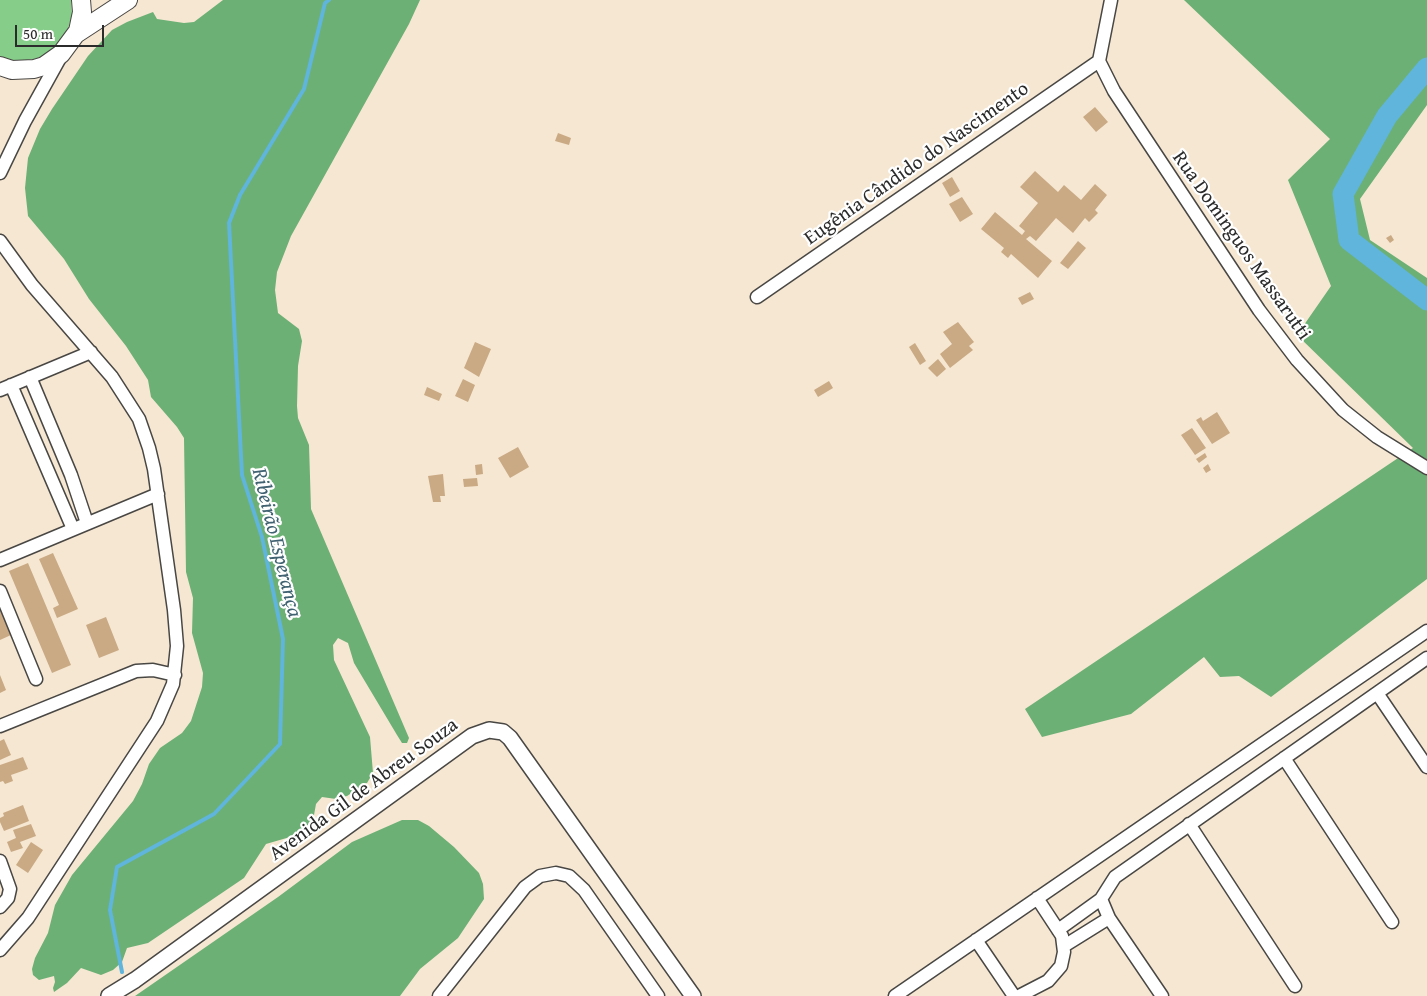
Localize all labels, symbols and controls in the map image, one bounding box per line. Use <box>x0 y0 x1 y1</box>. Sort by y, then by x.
scale bar <box>18 15 106 47</box>
text: 50 m <box>23 23 53 44</box>
street label: Eugênia Cândido do Nascimento <box>800 77 1034 251</box>
street label: Rua Dominguos Massarutti <box>1167 147 1315 345</box>
water label: Ribeirão Esperança <box>245 466 307 620</box>
street label: Avenida Gil de Abreu Souza <box>265 713 463 867</box>

